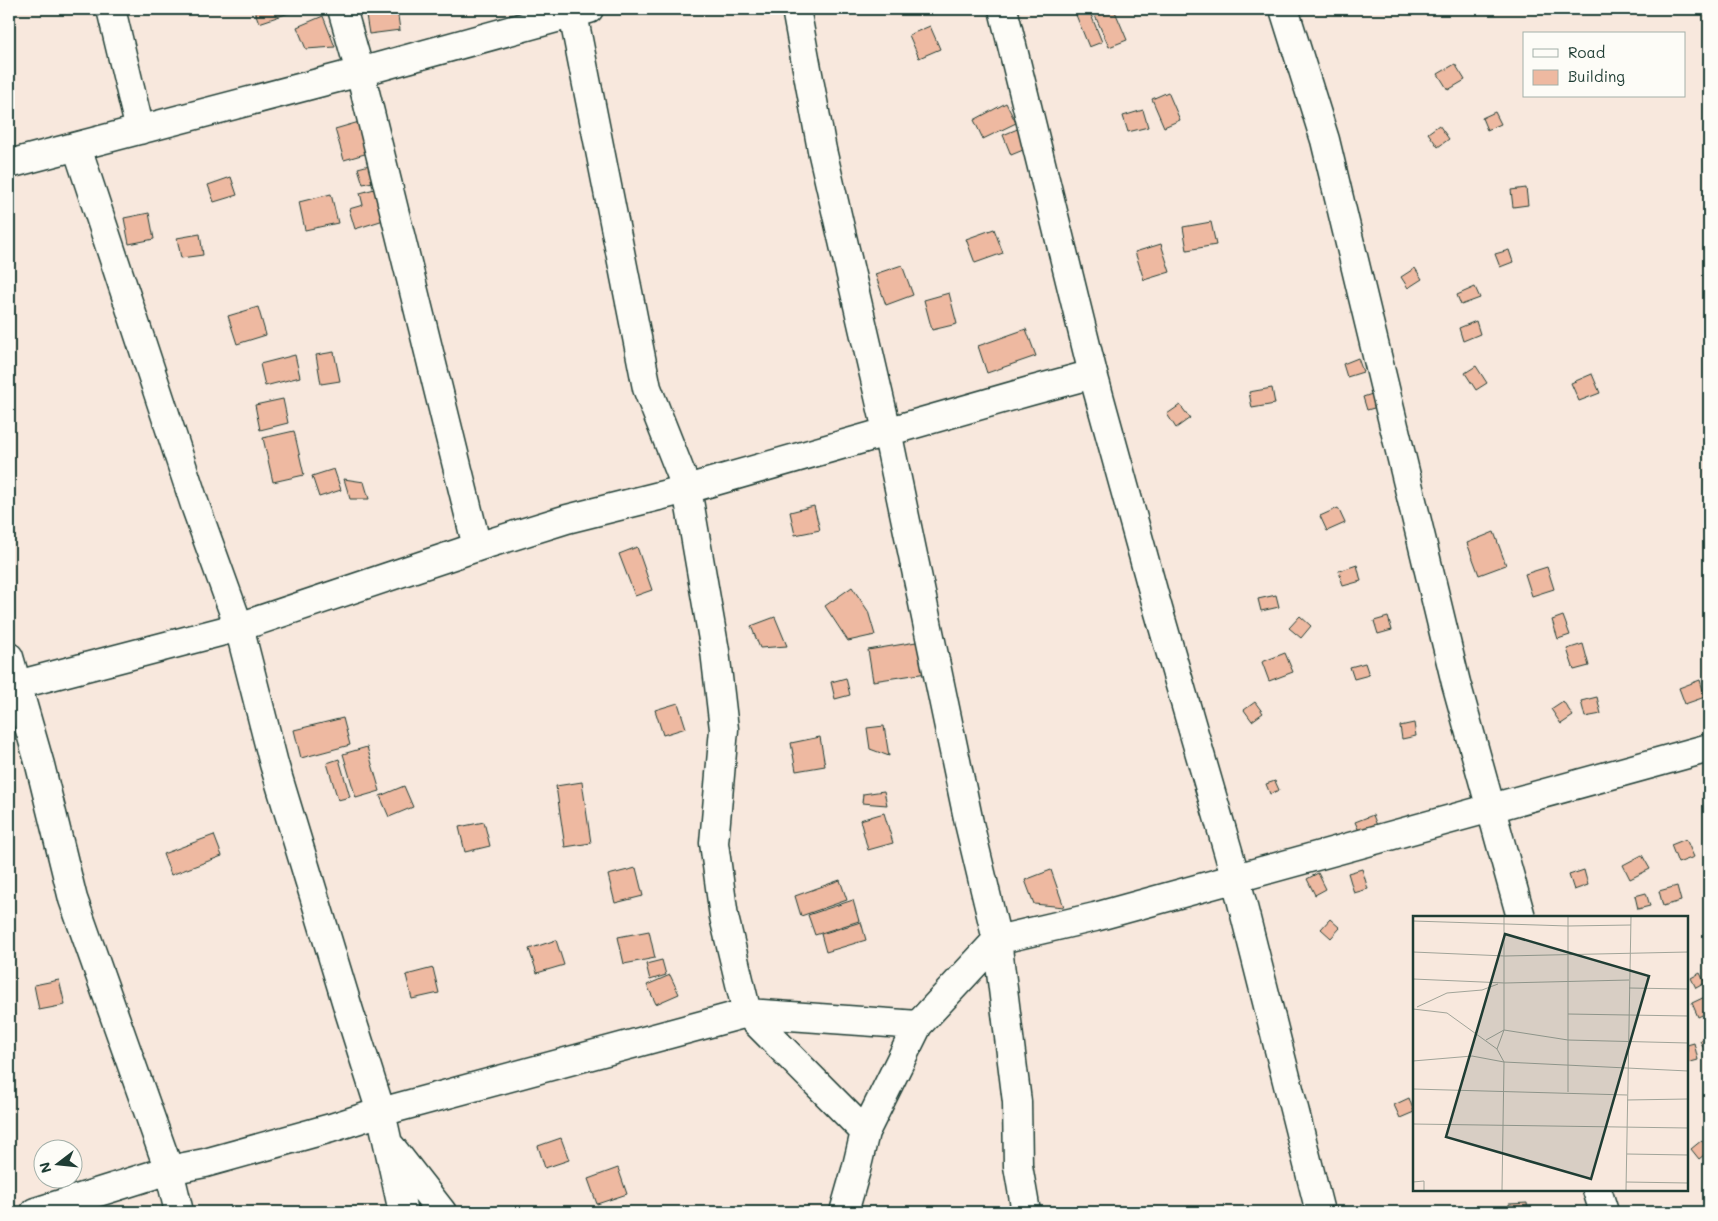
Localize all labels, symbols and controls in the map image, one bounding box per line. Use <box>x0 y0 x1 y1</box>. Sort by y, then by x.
legend <box>1523 32 1686 98</box>
text: Road <box>1568 42 1605 62</box>
text: Building <box>1568 66 1625 86</box>
inset map <box>1413 916 1688 1191</box>
north arrow <box>32 1138 82 1188</box>
text: N <box>34 1160 56 1175</box>

